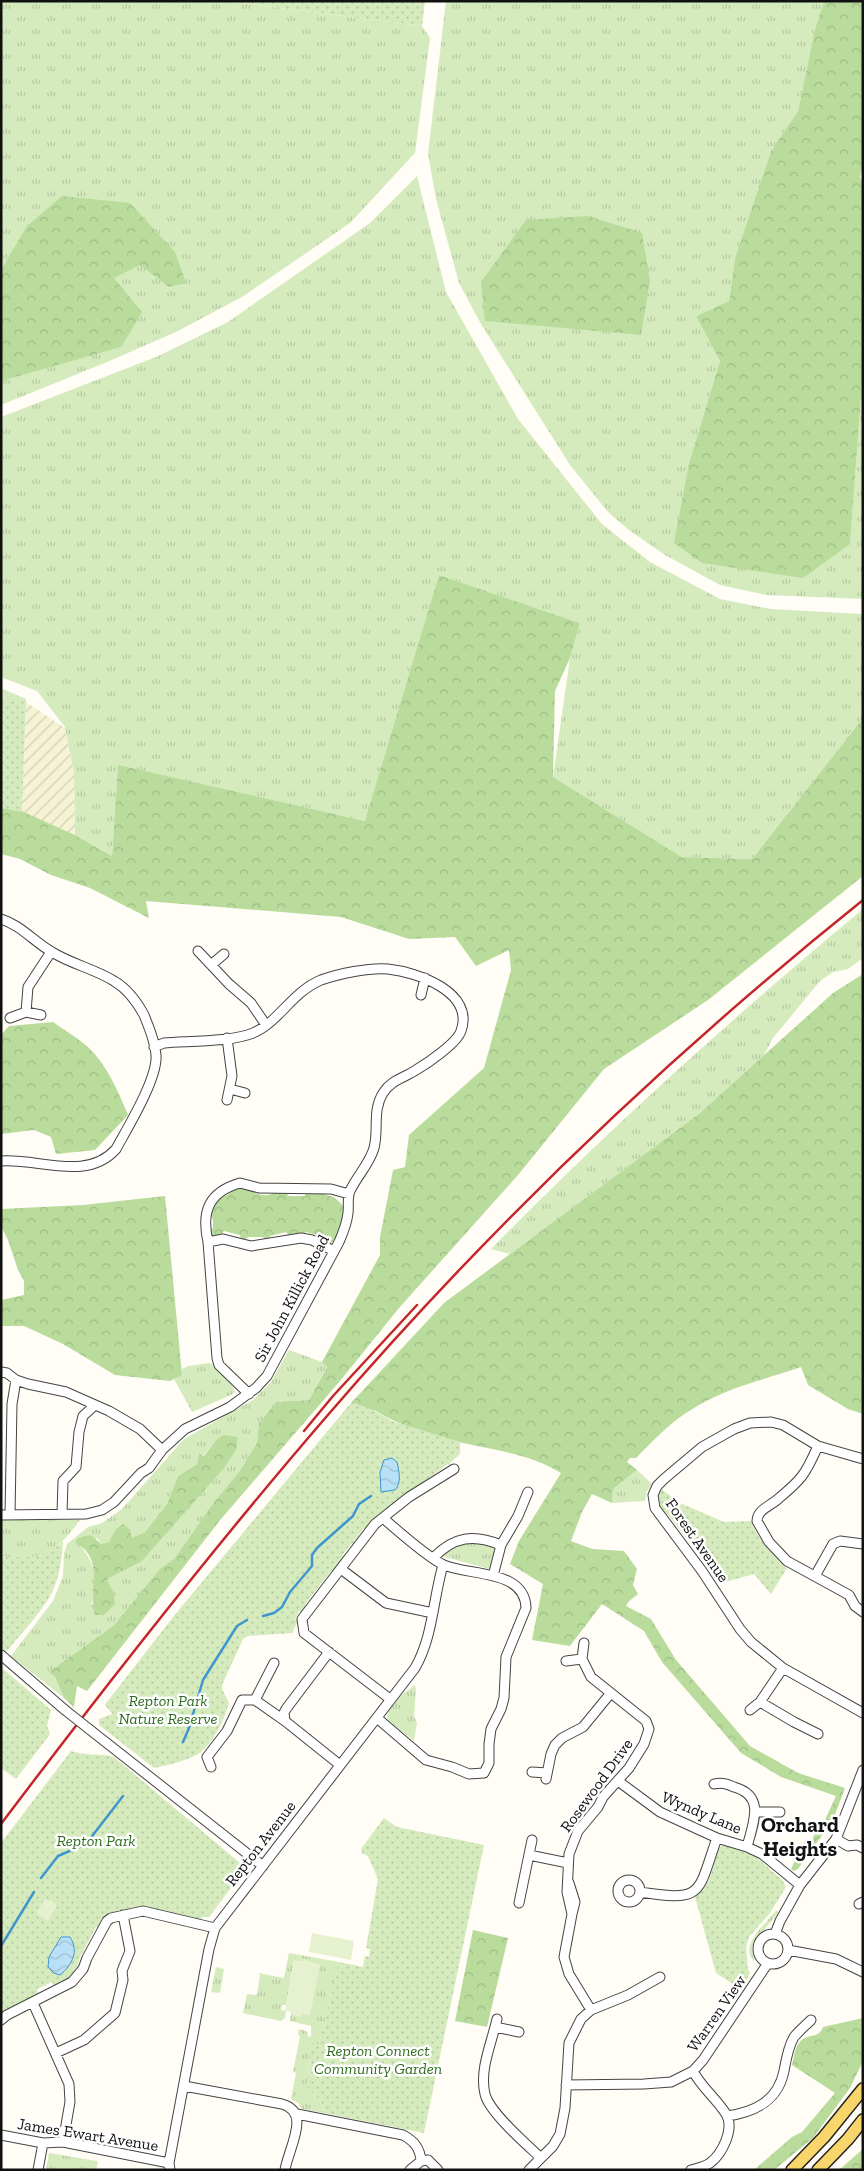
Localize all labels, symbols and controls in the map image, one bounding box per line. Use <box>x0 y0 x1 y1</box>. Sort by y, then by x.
street label: Sir John Killick Road <box>250 1231 333 1365</box>
street label: Forest Avenue <box>662 1495 733 1586</box>
park label: Repton Park Nature Reserve <box>118 1691 218 1728</box>
street label: Rosewood Drive <box>556 1735 637 1836</box>
street label: Wyndy Lane <box>659 1787 745 1838</box>
street label: Repton Avenue <box>221 1797 300 1890</box>
district label: Orchard Heights <box>761 1812 839 1861</box>
park label: Repton Park <box>56 1831 136 1850</box>
street label: Warren View <box>683 1971 750 2055</box>
park label: Repton Connect Community Garden <box>314 2041 442 2078</box>
street label: James Ewart Avenue <box>16 2114 160 2155</box>

